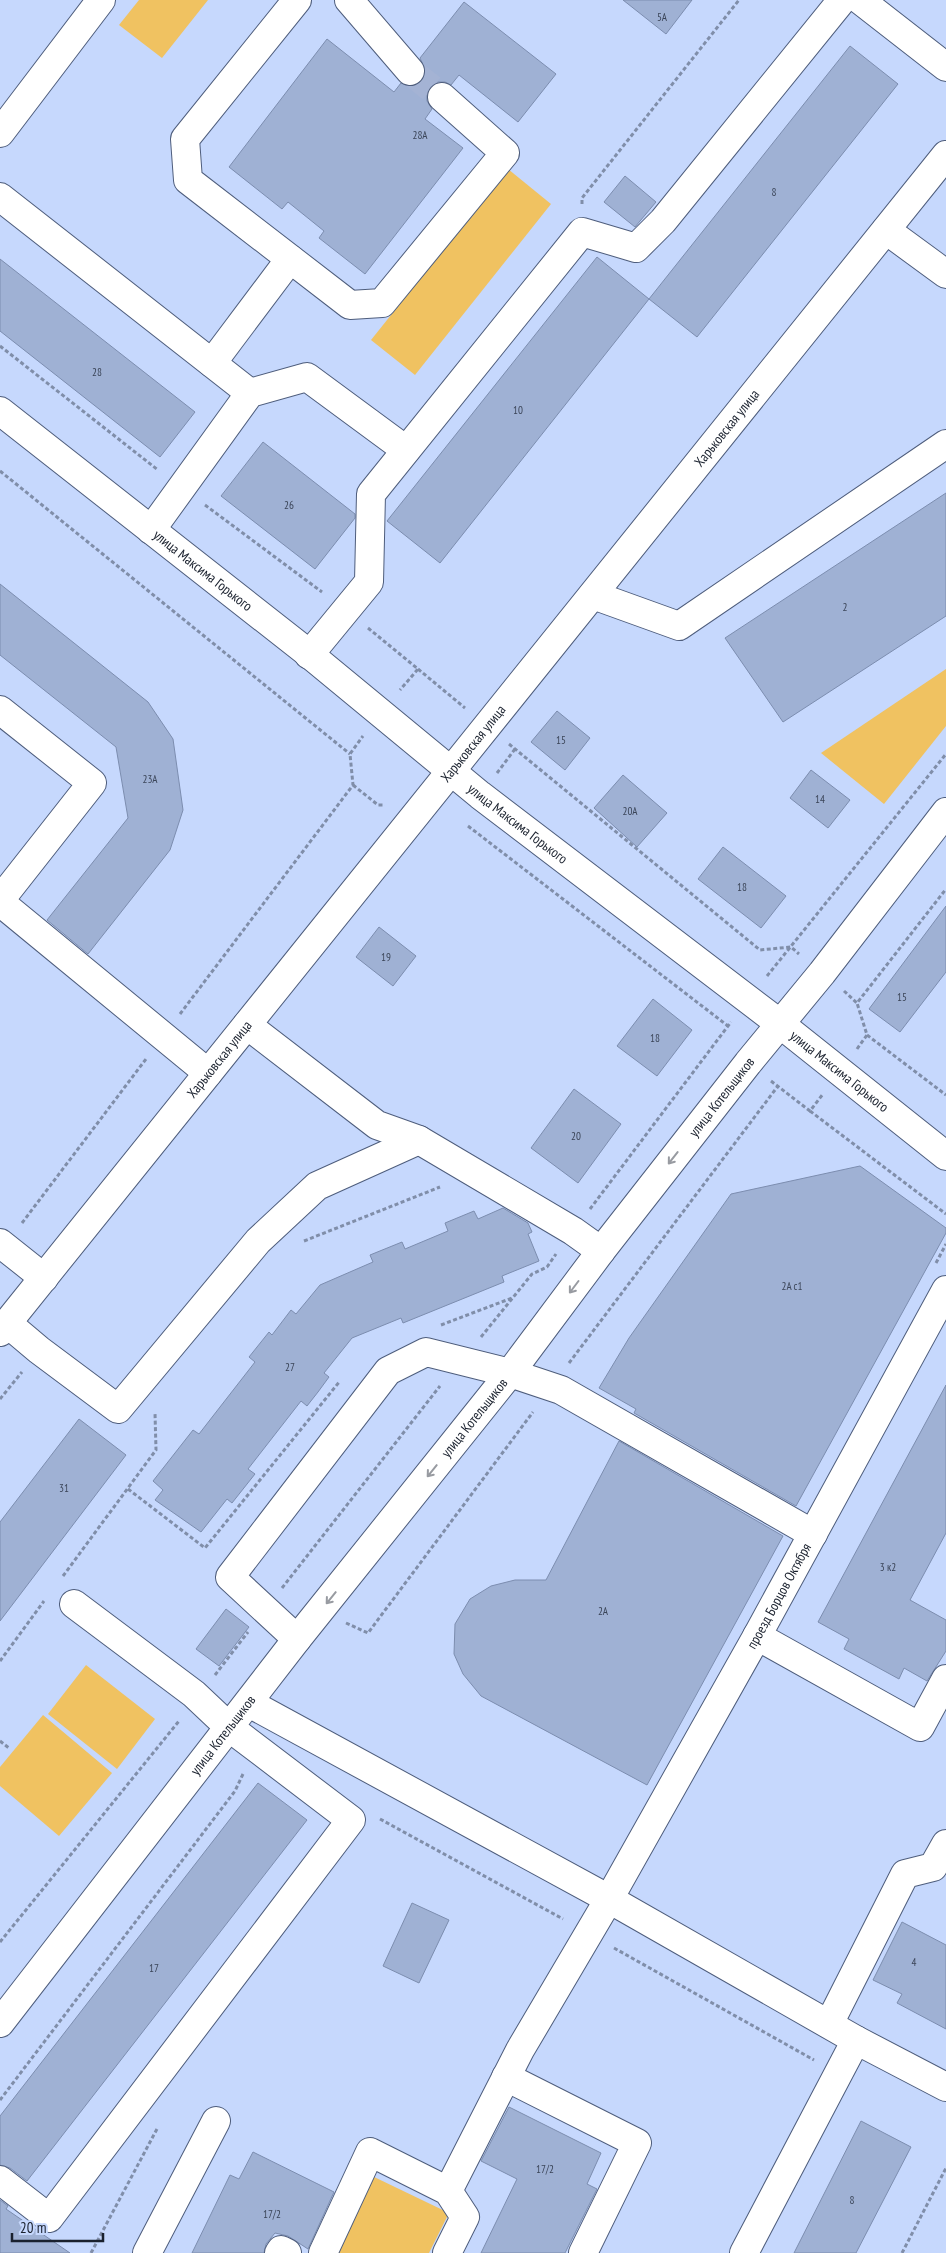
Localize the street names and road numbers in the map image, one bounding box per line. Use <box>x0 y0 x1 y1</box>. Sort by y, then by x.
street label: Харьковская улица <box>690 386 763 470</box>
street label: улица Максима Горького <box>150 526 256 615</box>
street label: Харьковская улица <box>436 701 509 786</box>
street label: улица Максима Горького <box>464 780 571 868</box>
street label: Харьковская улица <box>183 1017 256 1102</box>
street label: улица Максима Горького <box>786 1026 892 1116</box>
street label: улица Котельщиков <box>685 1053 758 1140</box>
street label: улица Котельщиков <box>437 1374 512 1461</box>
street label: проезд Борцов Октября <box>743 1540 815 1652</box>
street label: улица Котельщиков <box>186 1691 260 1779</box>

